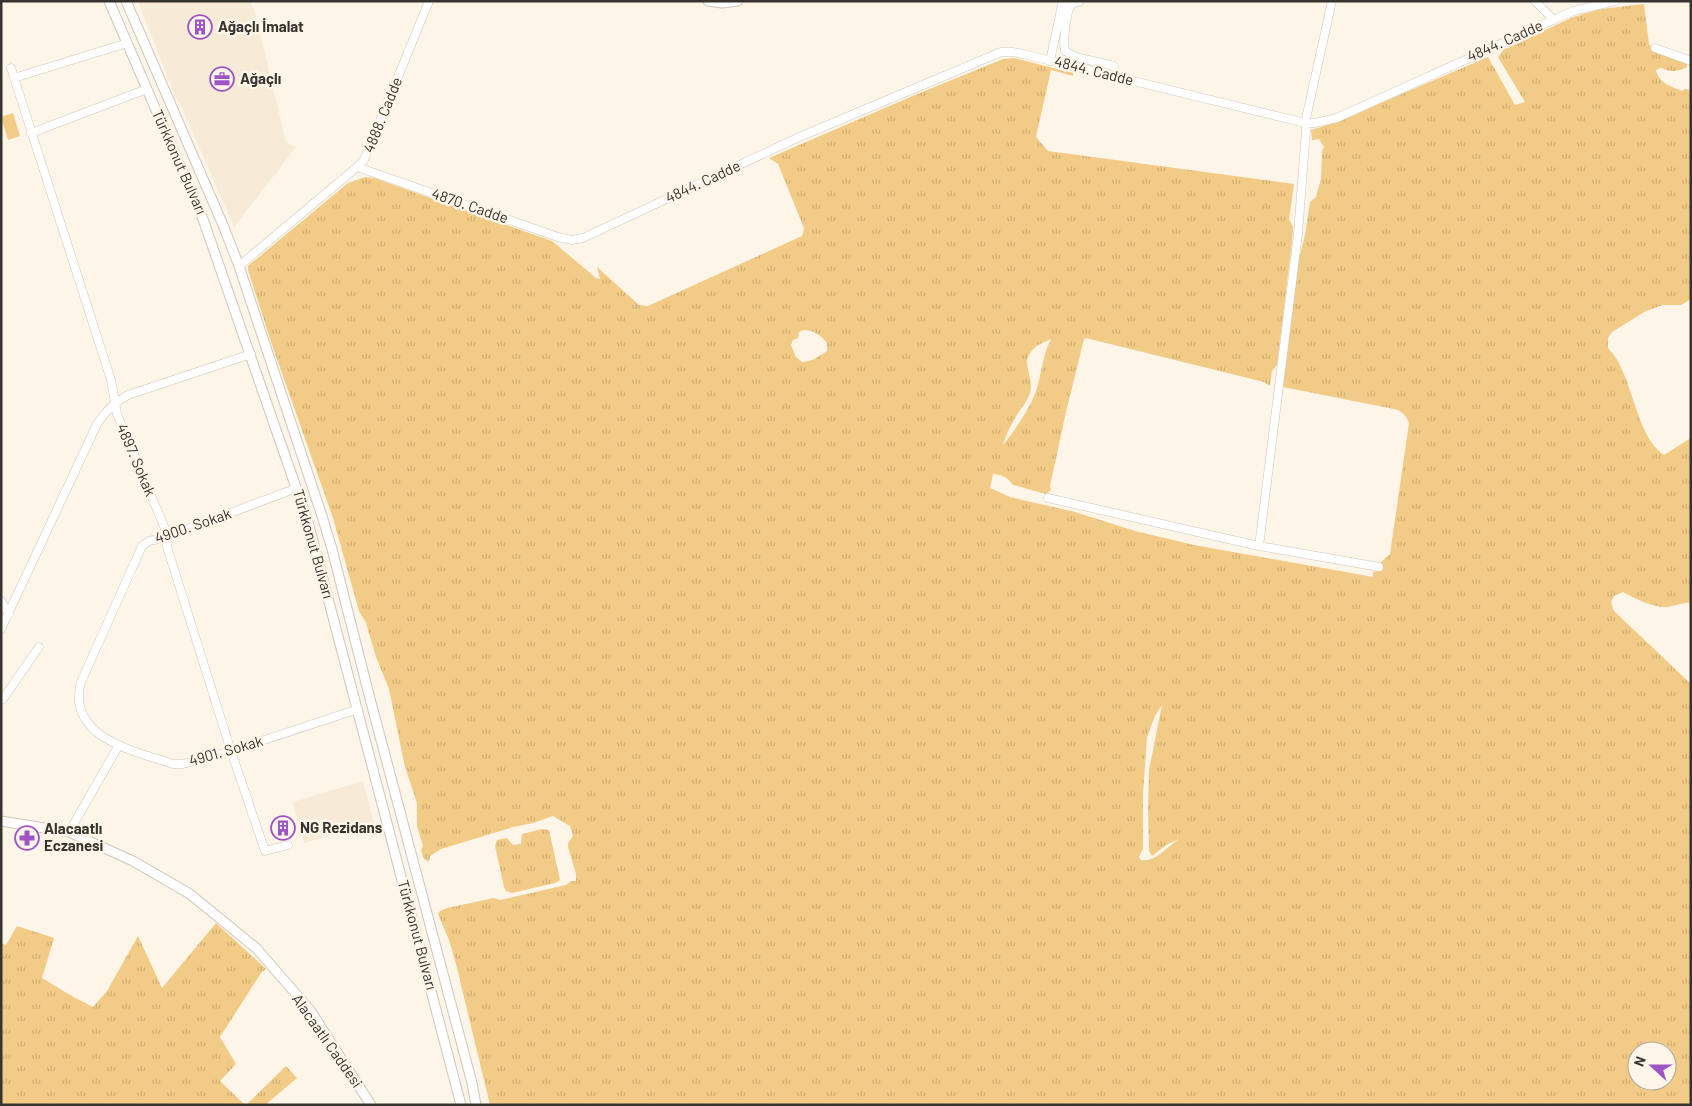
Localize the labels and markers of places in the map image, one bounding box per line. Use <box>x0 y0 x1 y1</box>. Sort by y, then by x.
building icon: Ağaçlı İmalat <box>187 14 213 40</box>
place label: Ağaçlı İmalat <box>218 17 304 35</box>
office icon: Ağaçlı <box>209 66 235 92</box>
place label: Ağaçlı <box>240 69 281 87</box>
building icon: NG Rezidans <box>270 815 296 841</box>
place label: NG Rezidans <box>300 818 383 836</box>
place label: Alacaatlı Eczanesi <box>44 819 104 854</box>
pharmacy icon: Alacaatlı Eczanesi <box>14 825 40 851</box>

